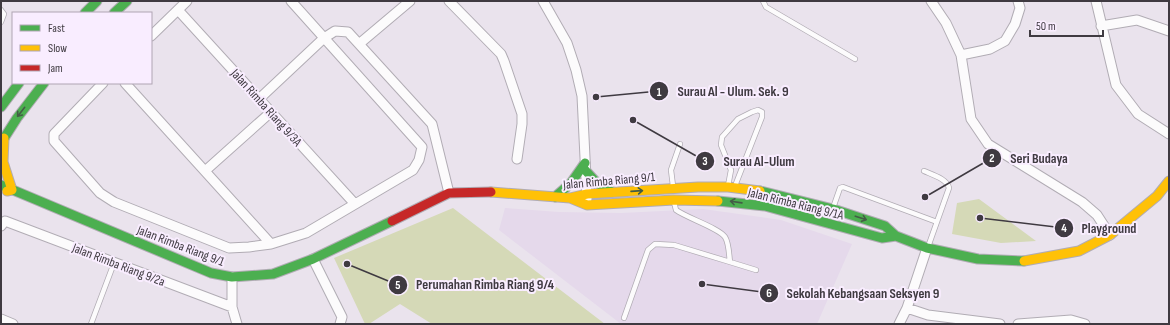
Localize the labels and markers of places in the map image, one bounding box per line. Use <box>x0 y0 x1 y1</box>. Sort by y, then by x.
callout: Surau Al - Ulum. Sek. 9 <box>649 78 796 104</box>
callout: Seri Budaya <box>982 145 1075 171</box>
callout: Surau Al-Ulum <box>695 148 803 174</box>
callout: Playground <box>1054 215 1145 241</box>
callout: Perumahan Rimba Riang 9/4 <box>388 272 562 298</box>
callout: Sekolah Kebangsaan Seksyen 9 <box>759 280 948 306</box>

